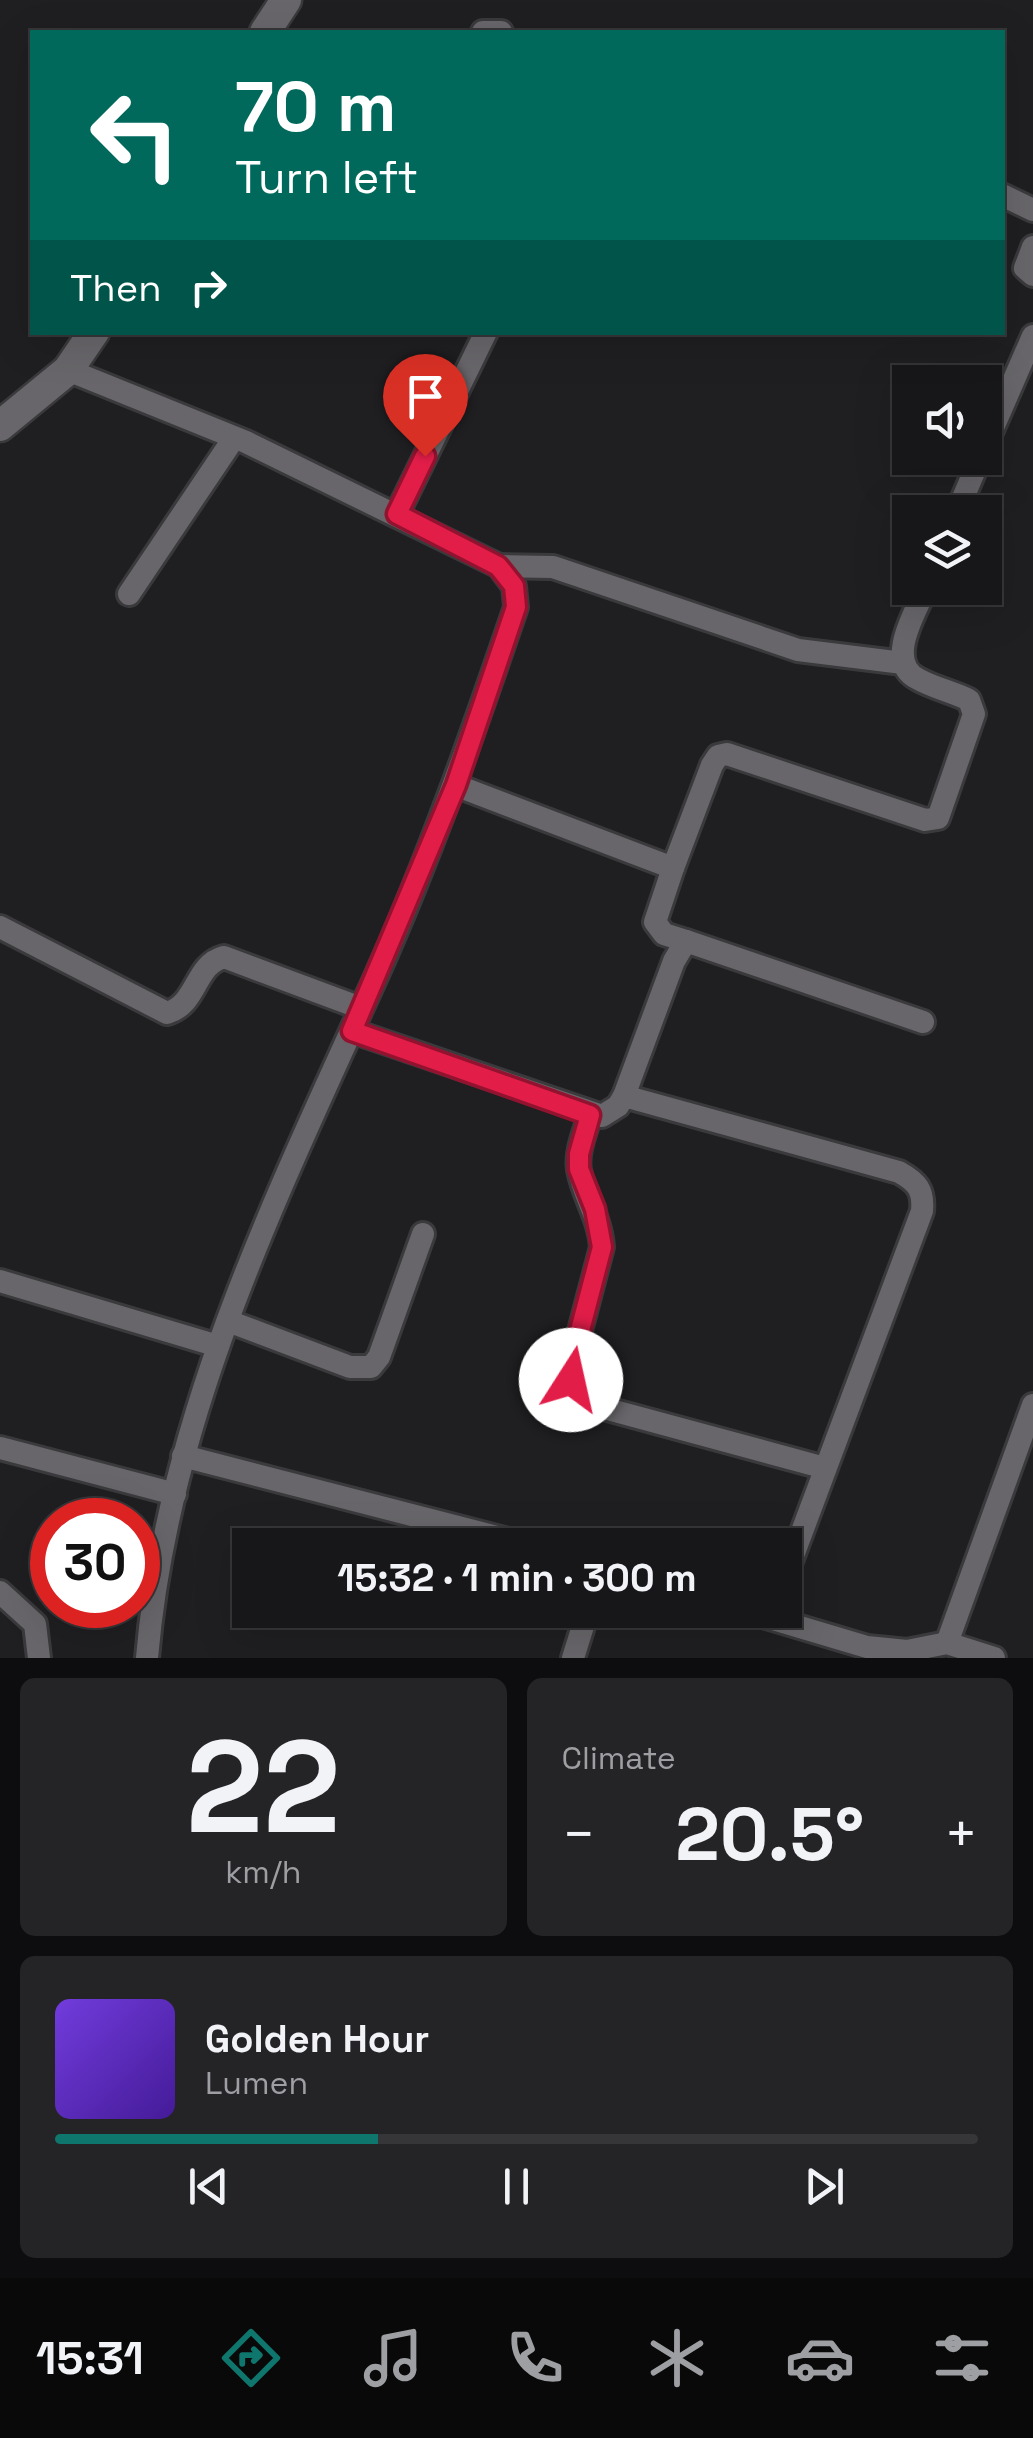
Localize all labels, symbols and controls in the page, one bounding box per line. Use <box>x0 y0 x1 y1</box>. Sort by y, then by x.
text: 70 m <box>235 62 396 151</box>
icon: left <box>70 70 200 200</box>
text: Turn left <box>235 149 418 206</box>
icon: right <box>181 260 236 315</box>
text: Then <box>70 264 161 312</box>
pin <box>383 354 468 457</box>
map controls <box>892 365 1002 605</box>
button: sound <box>892 365 1002 475</box>
icon: arrive <box>398 369 453 424</box>
button: layers <box>892 495 1002 605</box>
position arrow <box>519 1328 623 1432</box>
speed limit sign: 30 <box>30 1498 160 1628</box>
text: 15:32 · 1 min · 300 m <box>337 1554 697 1602</box>
text: 22 <box>186 1704 340 1870</box>
text: Climate <box>562 1738 676 1778</box>
text: 20.5° <box>675 1786 864 1882</box>
text: − <box>562 1799 596 1869</box>
text: + <box>944 1799 978 1869</box>
text: km/h <box>225 1852 301 1892</box>
text: Golden Hour <box>205 2015 429 2063</box>
text: Lumen <box>205 2063 308 2103</box>
icon: previous <box>181 2159 236 2214</box>
icon: pause <box>489 2159 544 2214</box>
icon: next <box>797 2159 852 2214</box>
icon: directions <box>216 2323 286 2393</box>
icon: music <box>358 2323 428 2393</box>
icon: phone <box>500 2323 570 2393</box>
icon: climate <box>642 2323 712 2393</box>
icon: car <box>785 2323 855 2393</box>
icon: filters <box>927 2323 997 2393</box>
text: 15:31 <box>36 2330 144 2387</box>

